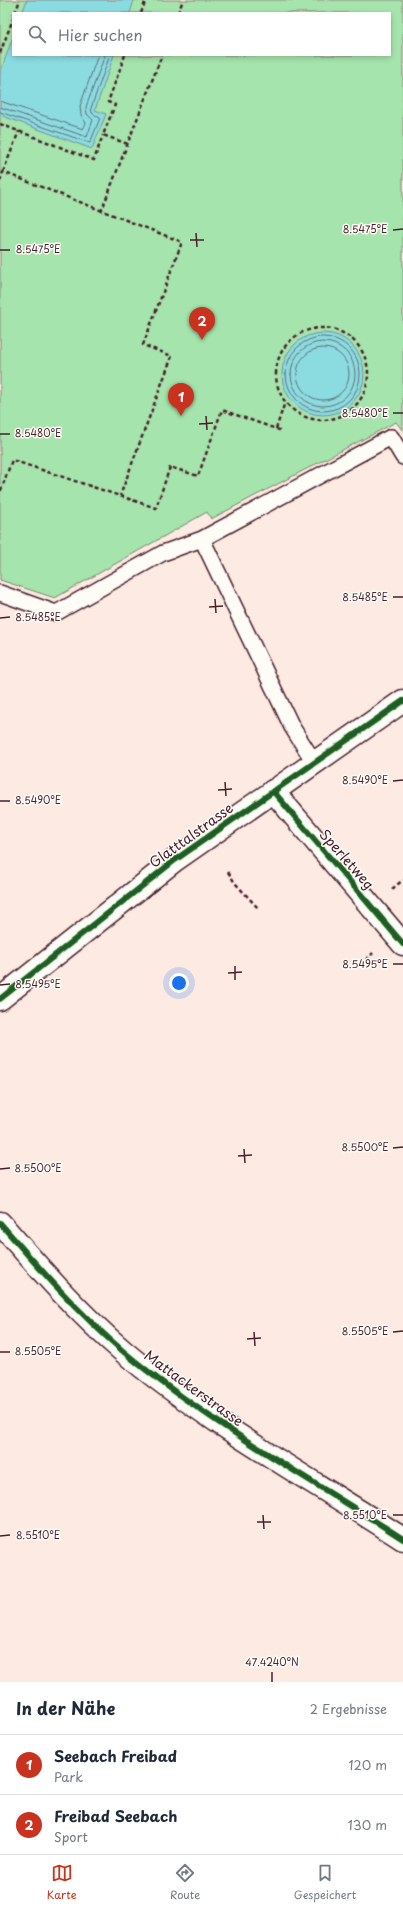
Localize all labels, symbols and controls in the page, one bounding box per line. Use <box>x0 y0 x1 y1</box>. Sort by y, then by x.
search box <box>12 12 391 56</box>
icon: search <box>26 23 48 45</box>
text: Hier suchen <box>58 23 143 46</box>
text: 8.5475°E <box>343 221 387 236</box>
text: 8.5475°E <box>16 241 60 256</box>
pin: 2 <box>189 307 215 340</box>
pin: 1 <box>168 383 194 416</box>
text: 8.5480°E <box>342 405 388 420</box>
text: 8.5480°E <box>15 425 61 440</box>
text: 8.5485°E <box>342 589 388 604</box>
text: 8.5485°E <box>15 609 61 624</box>
text: 8.5490°E <box>342 772 388 787</box>
text: 8.5490°E <box>15 792 61 807</box>
street label: Glatttalstrasse <box>145 797 237 873</box>
street label: Sperletweg <box>315 824 379 894</box>
text: 8.5495°E <box>342 956 388 971</box>
your location <box>169 973 189 993</box>
text: 8.5495°E <box>15 976 61 991</box>
text: 8.5500°E <box>341 1139 389 1154</box>
text: 8.5500°E <box>14 1160 62 1175</box>
text: 8.5505°E <box>342 1323 388 1338</box>
text: 8.5505°E <box>15 1343 61 1358</box>
street label: Mattackerstrasse <box>140 1345 248 1431</box>
text: 8.5510°E <box>343 1507 387 1522</box>
text: 8.5510°E <box>16 1527 60 1542</box>
text: 47.4240°N <box>245 1654 299 1669</box>
text: In der Nähe <box>16 1695 115 1721</box>
text: 2 Ergebnisse <box>310 1699 387 1718</box>
text: Seebach Freibad <box>54 1744 177 1767</box>
text: 1 <box>26 1755 32 1774</box>
text: 120 m <box>348 1755 387 1774</box>
text: Park <box>54 1767 83 1786</box>
text: Freibad Seebach <box>54 1804 178 1827</box>
text: 2 <box>24 1815 34 1834</box>
text: 130 m <box>348 1815 387 1834</box>
text: Sport <box>54 1827 88 1846</box>
tab: Karte <box>47 1862 77 1903</box>
tab: Route <box>170 1862 200 1903</box>
tab: Gespeichert <box>294 1862 356 1903</box>

